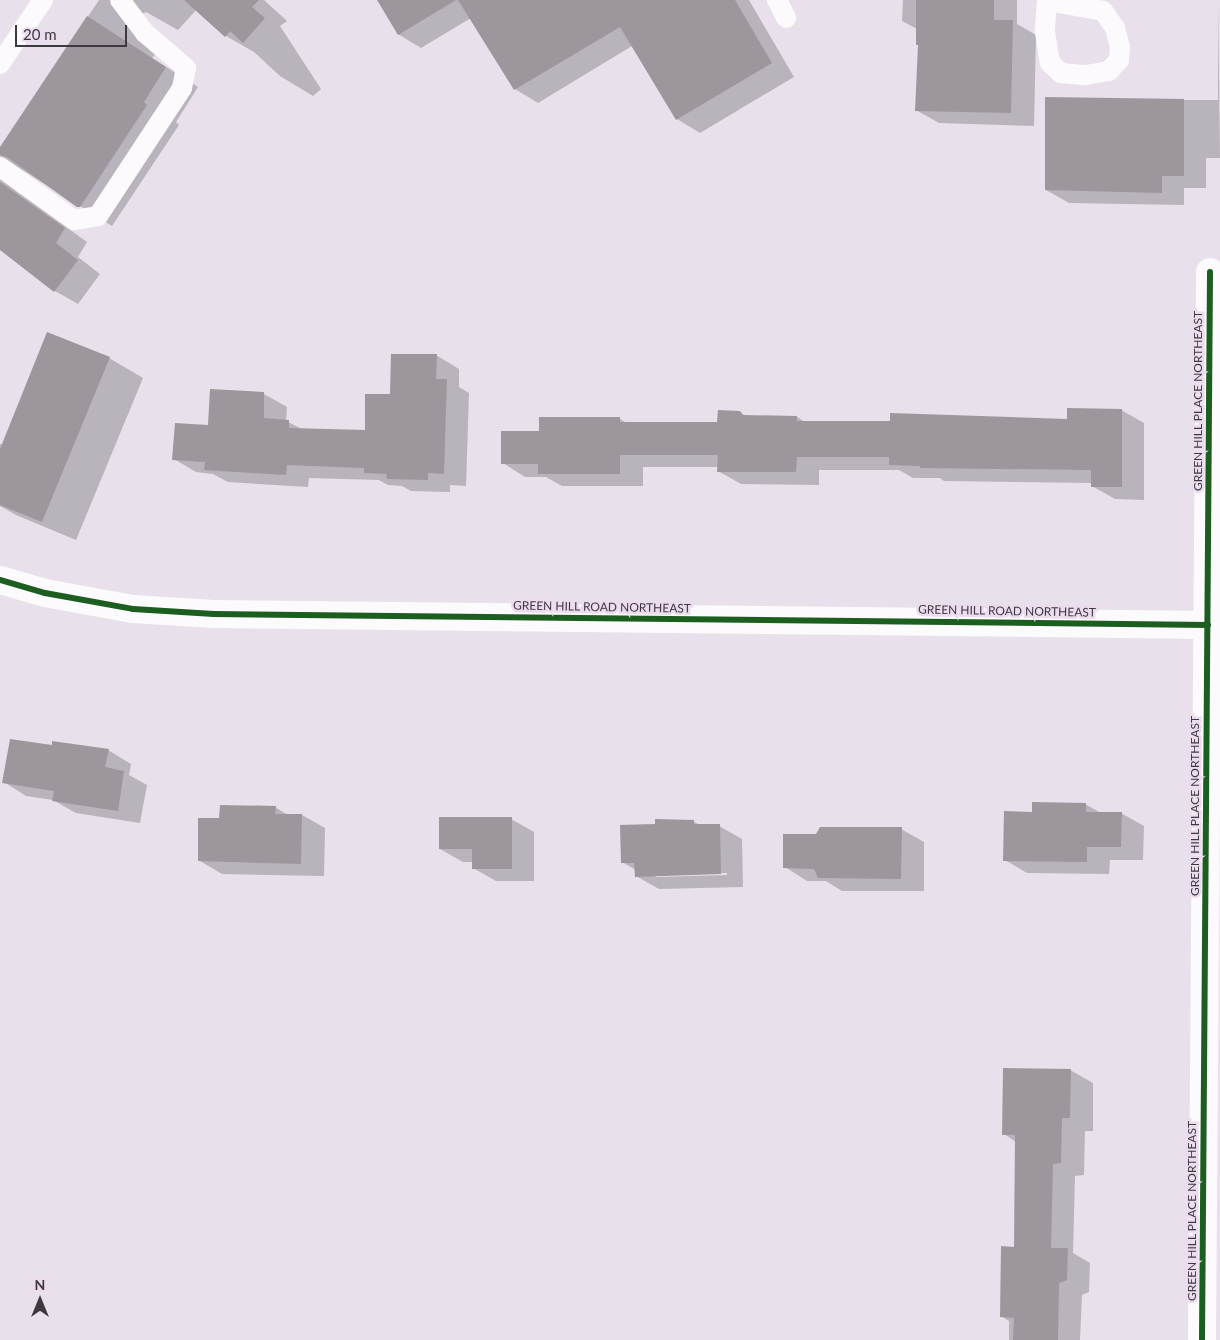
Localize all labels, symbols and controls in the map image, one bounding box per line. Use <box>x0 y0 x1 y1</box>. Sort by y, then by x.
scale bar <box>18 15 130 47</box>
text: 20 m <box>23 25 57 43</box>
street label: GREEN HILL PLACE NORTHEAST <box>1191 311 1205 491</box>
street label: GREEN HILL ROAD NORTHEAST <box>513 598 691 616</box>
street label: GREEN HILL ROAD NORTHEAST <box>918 602 1096 620</box>
street label: GREEN HILL PLACE NORTHEAST <box>1188 716 1202 896</box>
street label: GREEN HILL PLACE NORTHEAST <box>1185 1121 1199 1301</box>
north arrow <box>15 1275 65 1325</box>
text: N <box>35 1276 45 1293</box>

